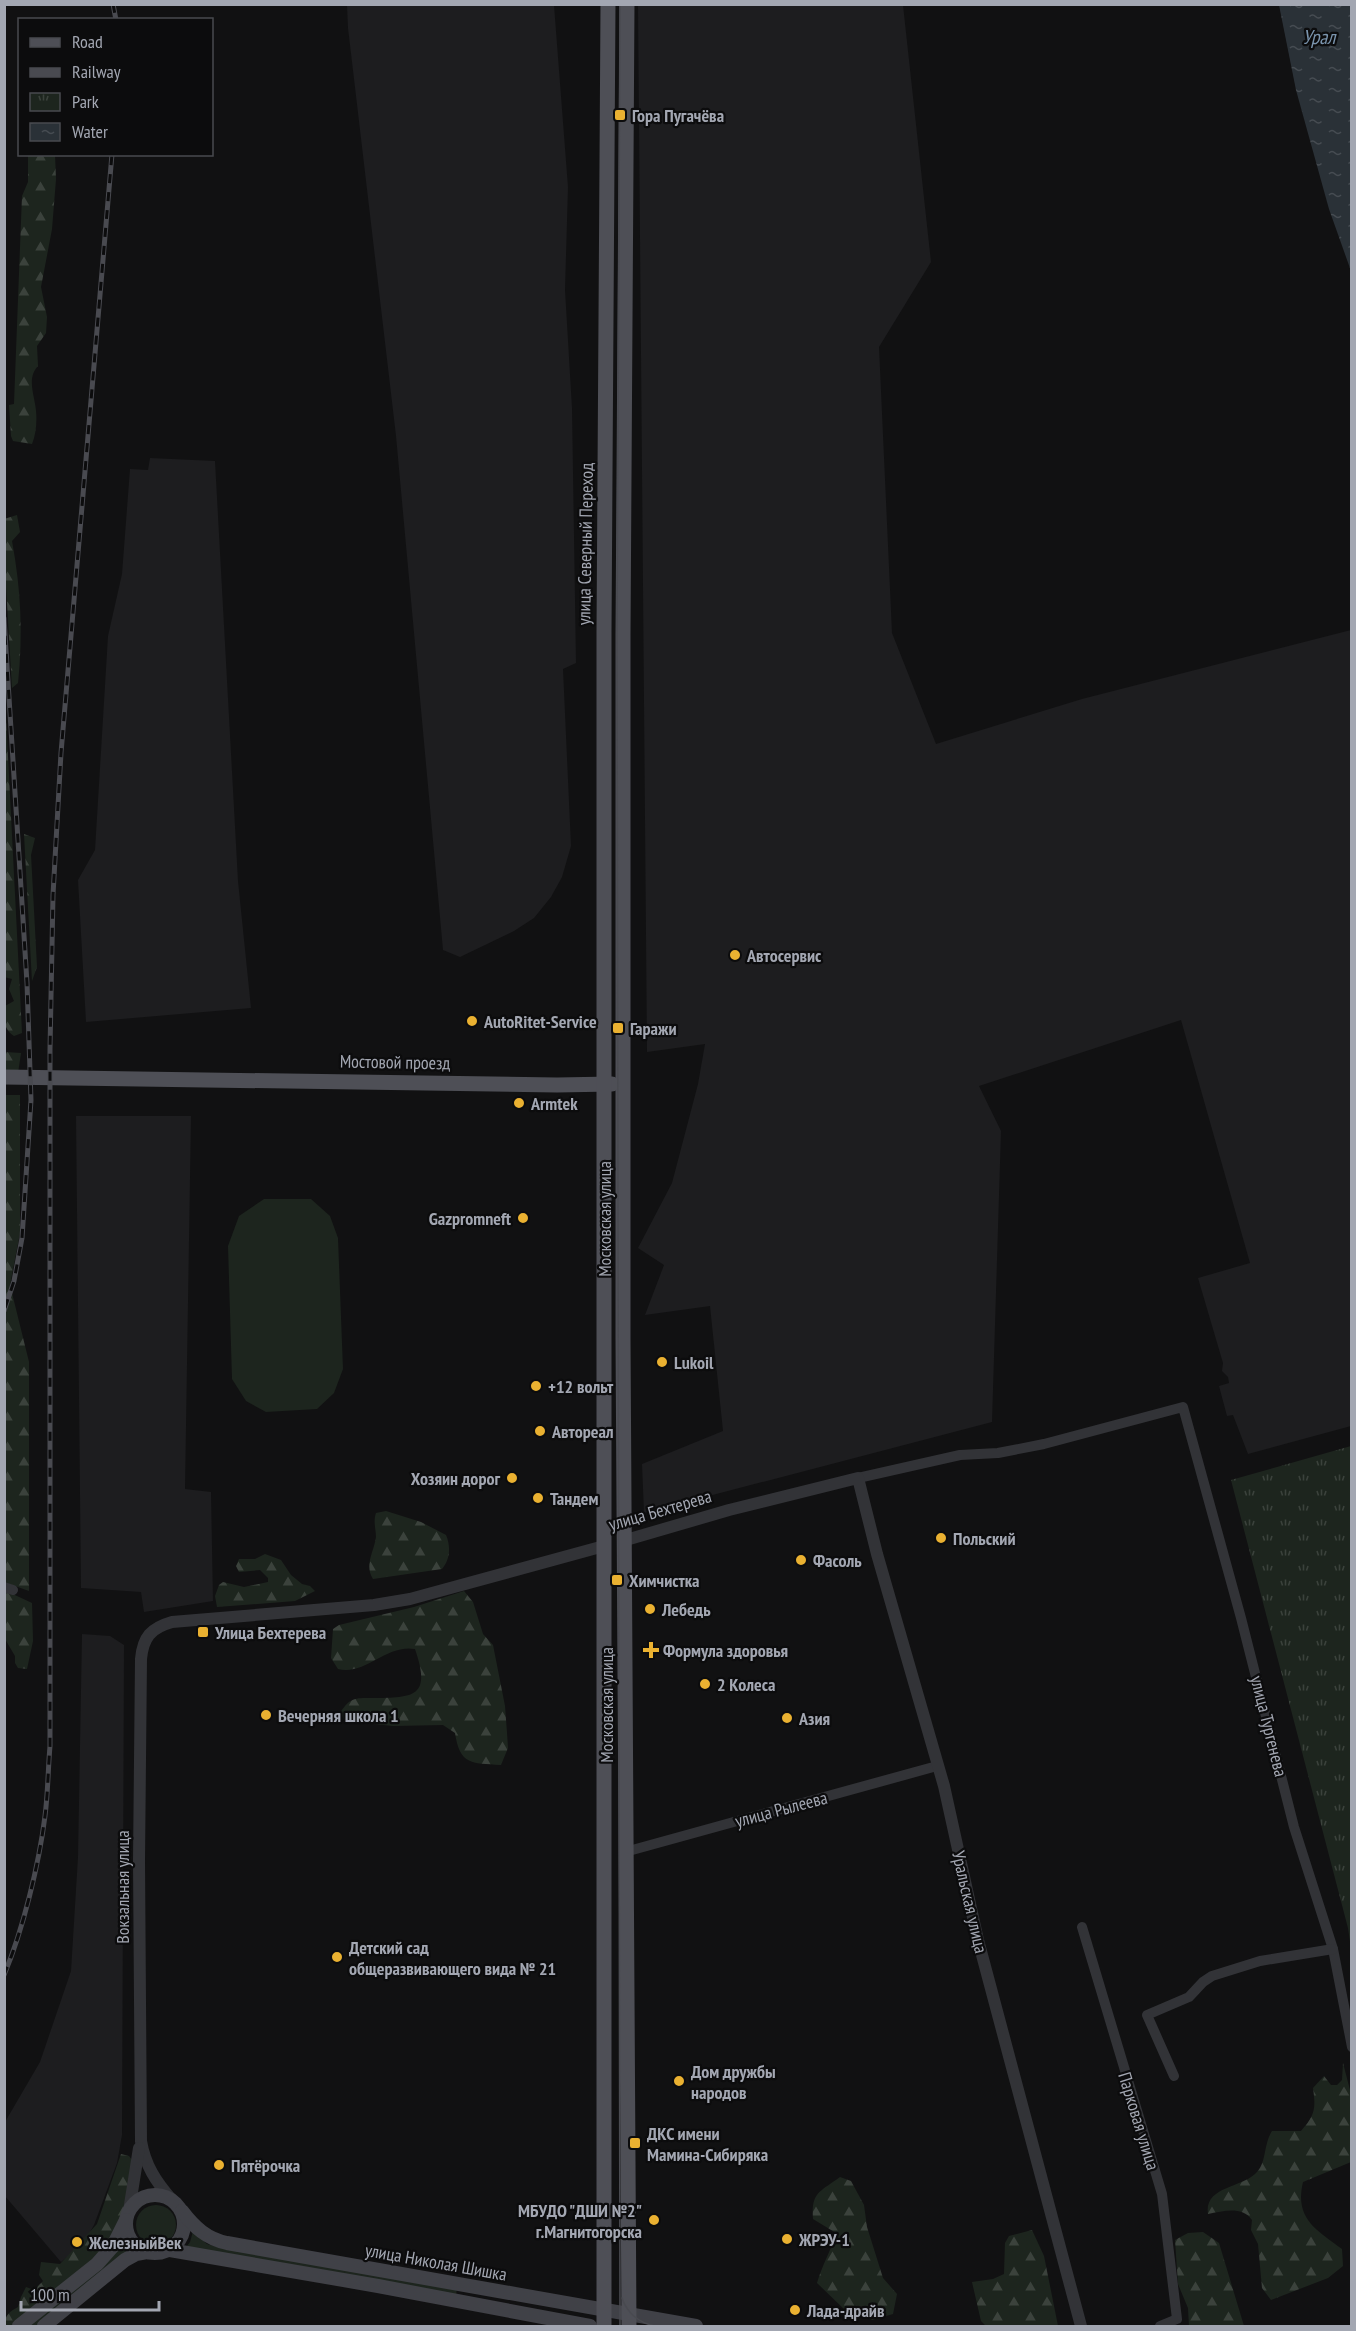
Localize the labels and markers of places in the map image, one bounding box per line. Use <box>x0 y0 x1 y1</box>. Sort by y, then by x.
place label: Гора Пугачёва <box>632 104 724 127</box>
marker: Гора Пугачёва <box>613 108 627 122</box>
place label: Автосервис <box>746 944 822 967</box>
marker: Автосервис <box>728 948 742 962</box>
place label: AutoRitet-Service <box>483 1010 597 1033</box>
marker: AutoRitet-Service <box>465 1014 479 1028</box>
place label: Гаражи <box>630 1017 677 1040</box>
marker: Гаражи <box>611 1021 625 1035</box>
place label: Armtek <box>530 1092 578 1115</box>
marker: Armtek <box>512 1096 526 1110</box>
place label: Gazpromneft <box>429 1207 512 1230</box>
marker: Gazpromneft <box>516 1211 530 1225</box>
place label: Lukoil <box>674 1351 714 1374</box>
marker: Lukoil <box>655 1355 669 1369</box>
place label: +12 вольт <box>548 1375 614 1398</box>
marker: +12 вольт <box>529 1379 543 1393</box>
place label: Автореал <box>551 1420 614 1443</box>
marker: Автореал <box>533 1424 547 1438</box>
place label: Хозяин дорог <box>411 1467 500 1490</box>
marker: Хозяин дорог <box>505 1471 519 1485</box>
place label: Тандем <box>550 1487 598 1510</box>
marker: Тандем <box>531 1491 545 1505</box>
place label: Польский <box>953 1527 1016 1550</box>
marker: Польский <box>934 1531 948 1545</box>
place label: Фасоль <box>813 1549 862 1572</box>
marker: Фасоль <box>794 1553 808 1567</box>
place label: Химчистка <box>629 1569 700 1592</box>
marker: Химчистка <box>610 1573 624 1587</box>
place label: Лебедь <box>661 1598 711 1621</box>
marker: Лебедь <box>643 1602 657 1616</box>
place label: Улица Бехтерева <box>214 1621 326 1644</box>
marker: Улица Бехтерева <box>196 1625 210 1639</box>
place label: Формула здоровья <box>663 1639 788 1662</box>
marker: Формула здоровья <box>644 1643 658 1657</box>
place label: 2 Колеса <box>717 1673 775 1696</box>
marker: 2 Колеса <box>698 1677 712 1691</box>
place label: Вечерняя школа 1 <box>278 1704 399 1727</box>
place label: Азия <box>798 1707 830 1730</box>
marker: Вечерняя школа 1 <box>259 1708 273 1722</box>
marker: Азия <box>780 1711 794 1725</box>
place label: Детский сад общеразвивающего вида № 21 <box>349 1936 556 1980</box>
marker: Детский сад общеразвивающего вида № 21 <box>330 1950 344 1964</box>
place label: Дом дружбы народов <box>691 2060 776 2104</box>
marker: Дом дружбы народов <box>672 2074 686 2088</box>
place label: ДКС имени Мамина-Сибиряка <box>647 2122 768 2166</box>
marker: ДКС имени Мамина-Сибиряка <box>628 2136 642 2150</box>
place label: Пятёрочка <box>231 2154 300 2177</box>
marker: Пятёрочка <box>212 2158 226 2172</box>
place label: МБУДО "ДШИ №2" г.Магнитогорска <box>518 2199 642 2243</box>
marker: МБУДО "ДШИ №2" г.Магнитогорска <box>647 2213 661 2227</box>
place label: ЖРЭУ-1 <box>798 2228 850 2251</box>
place label: ЖелезныйВек <box>88 2231 182 2254</box>
marker: ЖРЭУ-1 <box>780 2232 794 2246</box>
marker: ЖелезныйВек <box>70 2235 84 2249</box>
place label: Лада-драйв <box>806 2299 885 2322</box>
marker: Лада-драйв <box>788 2303 802 2317</box>

